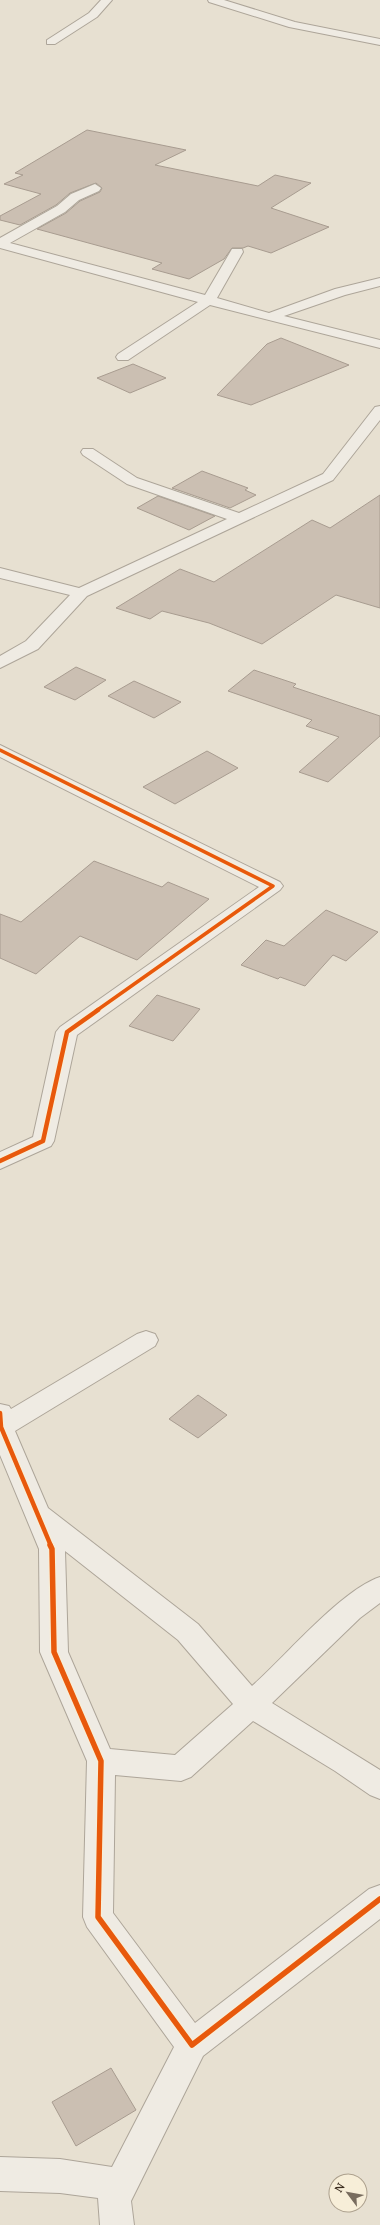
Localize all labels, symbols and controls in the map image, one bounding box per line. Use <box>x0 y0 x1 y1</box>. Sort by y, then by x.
north arrow <box>328 2173 368 2213</box>
text: N <box>331 2180 348 2195</box>

